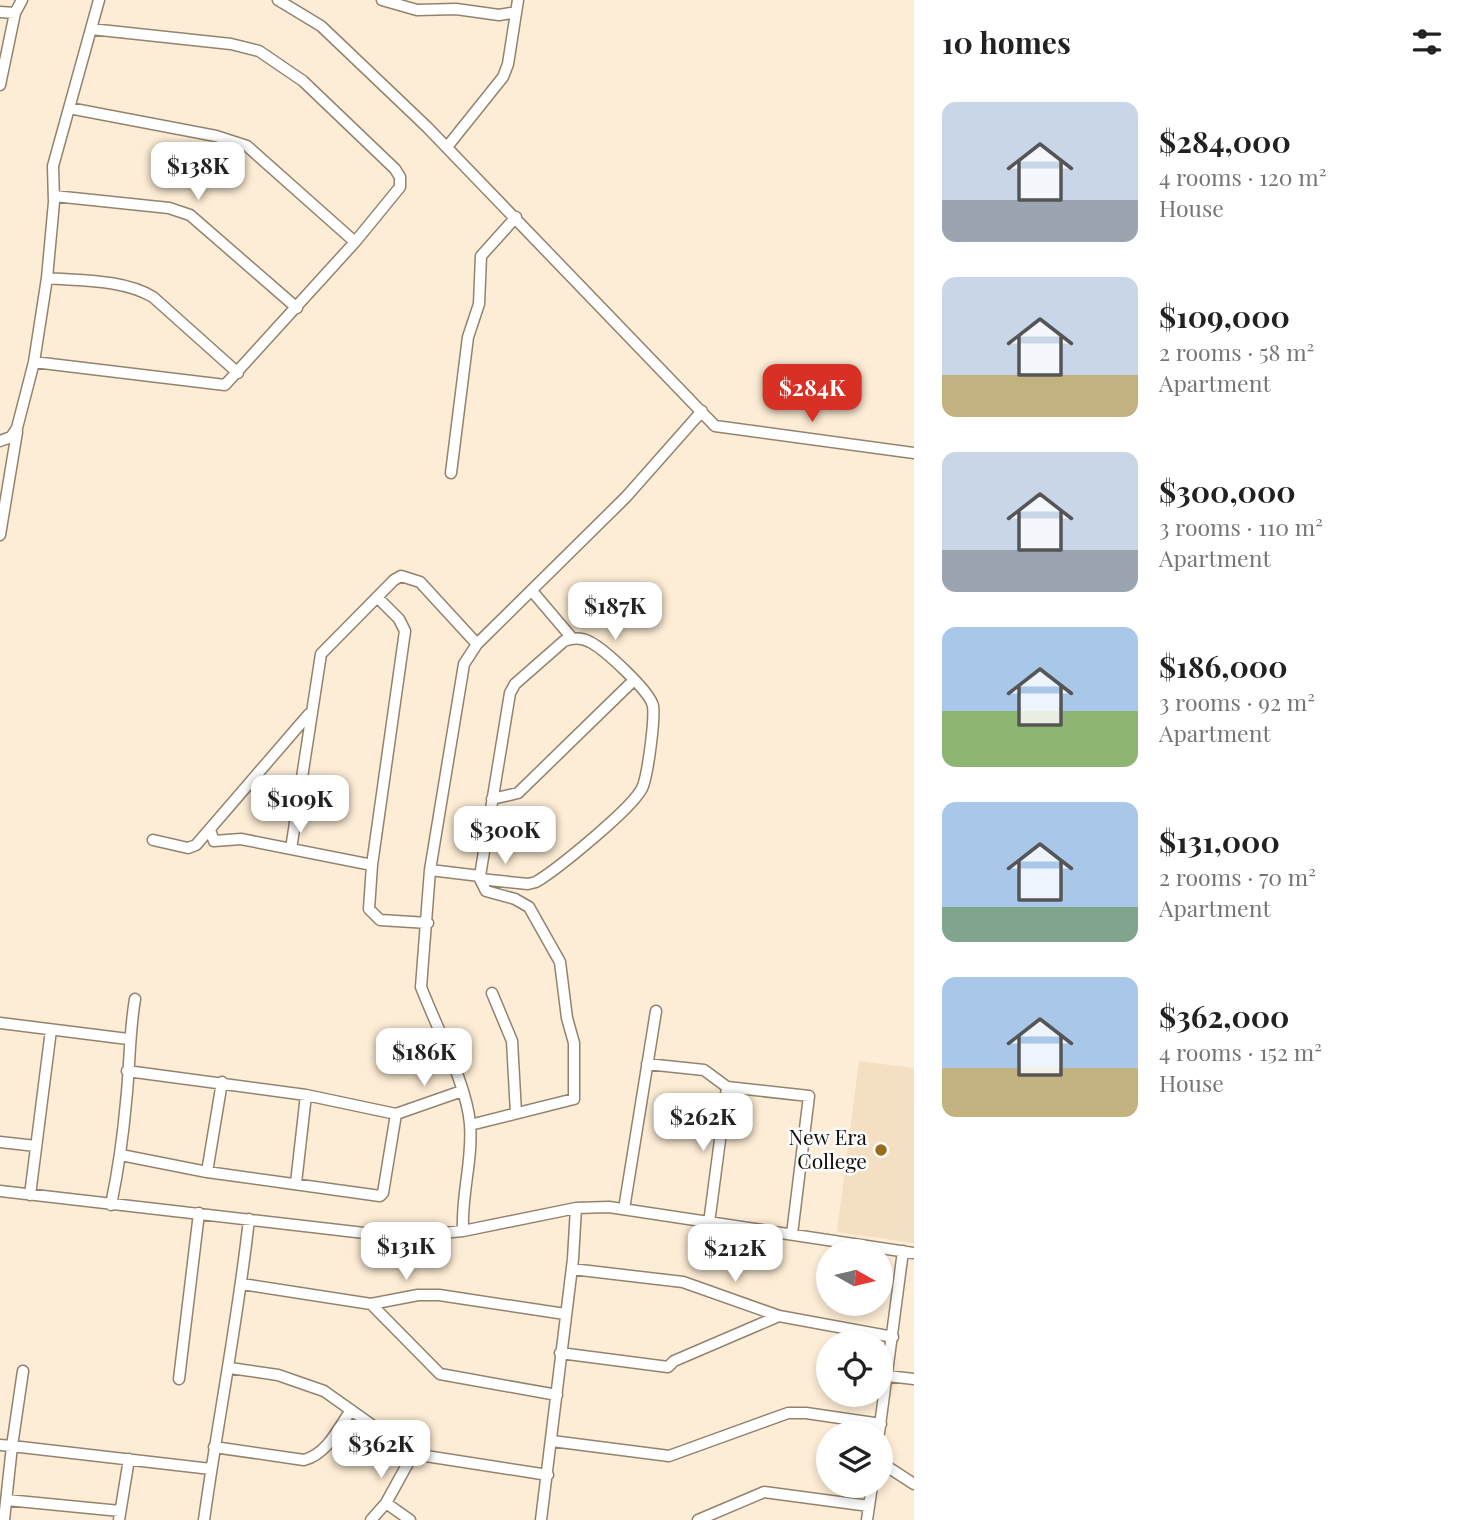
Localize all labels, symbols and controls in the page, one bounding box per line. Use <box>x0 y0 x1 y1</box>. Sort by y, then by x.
text: 10 homes <box>942 22 1071 62</box>
icon: filters <box>1408 23 1446 61</box>
text: $284,000 <box>1159 121 1291 161</box>
icon: home <box>998 130 1082 214</box>
pin: $138K <box>149 142 247 202</box>
text: $138K <box>167 149 229 180</box>
text: 4 rooms · 120 m² <box>1159 161 1327 192</box>
text: House <box>1159 192 1224 223</box>
text: $109,000 <box>1159 296 1290 336</box>
icon: home <box>998 305 1082 389</box>
text: 2 rooms · 58 m² <box>1159 336 1314 367</box>
pin: $284K <box>763 364 861 424</box>
text: Apartment <box>1159 367 1271 398</box>
text: $284K <box>779 371 845 402</box>
text: $300,000 <box>1159 471 1296 511</box>
icon: home <box>998 480 1082 564</box>
text: 3 rooms · 110 m² <box>1159 511 1323 542</box>
text: Apartment <box>1159 542 1271 573</box>
pin: $187K <box>566 582 664 642</box>
text: $187K <box>584 589 646 620</box>
text: $186,000 <box>1159 646 1288 686</box>
icon: home <box>998 655 1082 739</box>
text: 3 rooms · 92 m² <box>1159 686 1315 717</box>
text: Apartment <box>1159 717 1271 748</box>
pin: $109K <box>251 776 349 835</box>
text: $109K <box>267 782 333 813</box>
pin: $300K <box>456 806 554 866</box>
text: $300K <box>470 813 540 844</box>
text: $131,000 <box>1159 821 1280 861</box>
icon: home <box>998 830 1082 914</box>
text: 2 rooms · 70 m² <box>1159 861 1316 892</box>
text: Apartment <box>1159 892 1271 923</box>
text: $362,000 <box>1159 996 1289 1036</box>
icon: home <box>998 1005 1082 1089</box>
pin: $186K <box>375 1028 473 1088</box>
text: $186K <box>392 1035 456 1066</box>
text: 4 rooms · 152 m² <box>1159 1036 1322 1067</box>
text: House <box>1159 1067 1224 1098</box>
pin: $262K <box>654 1094 752 1153</box>
text: $262K <box>670 1100 736 1131</box>
place label: New Era College <box>789 1122 868 1174</box>
marker: New Era College <box>873 1142 889 1158</box>
pin: $131K <box>357 1222 455 1282</box>
pin: $212K <box>686 1224 784 1284</box>
text: $131K <box>377 1229 435 1260</box>
text: $212K <box>704 1231 766 1262</box>
north arrow <box>816 1239 892 1316</box>
map controls <box>816 1239 893 1498</box>
button: locate <box>816 1330 893 1407</box>
pin: $362K <box>332 1420 430 1480</box>
button: layers <box>816 1421 893 1498</box>
text: $362K <box>348 1427 414 1458</box>

